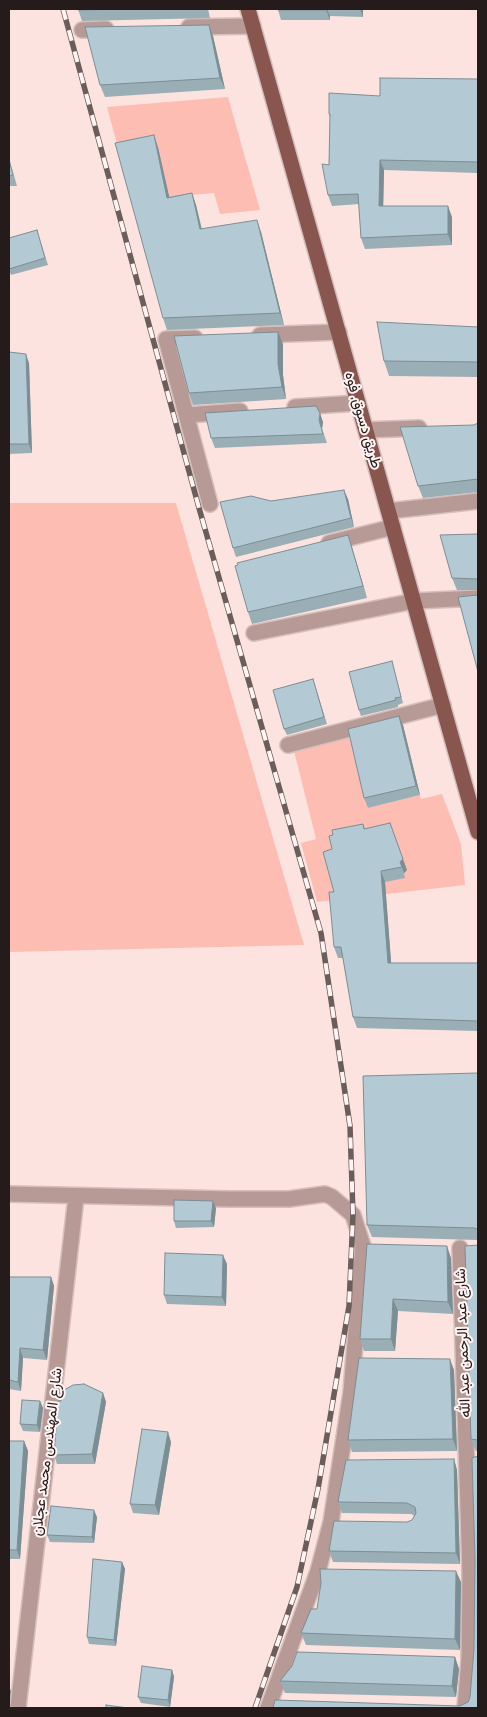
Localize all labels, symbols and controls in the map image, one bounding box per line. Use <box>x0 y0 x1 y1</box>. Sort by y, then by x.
street label: طريق دسوق, فوه <box>341 370 385 470</box>
street label: شارع عبد الرحمن عبد الله <box>451 1268 475 1418</box>
street label: شارع المهندس محمد عجلان <box>28 1367 66 1537</box>

